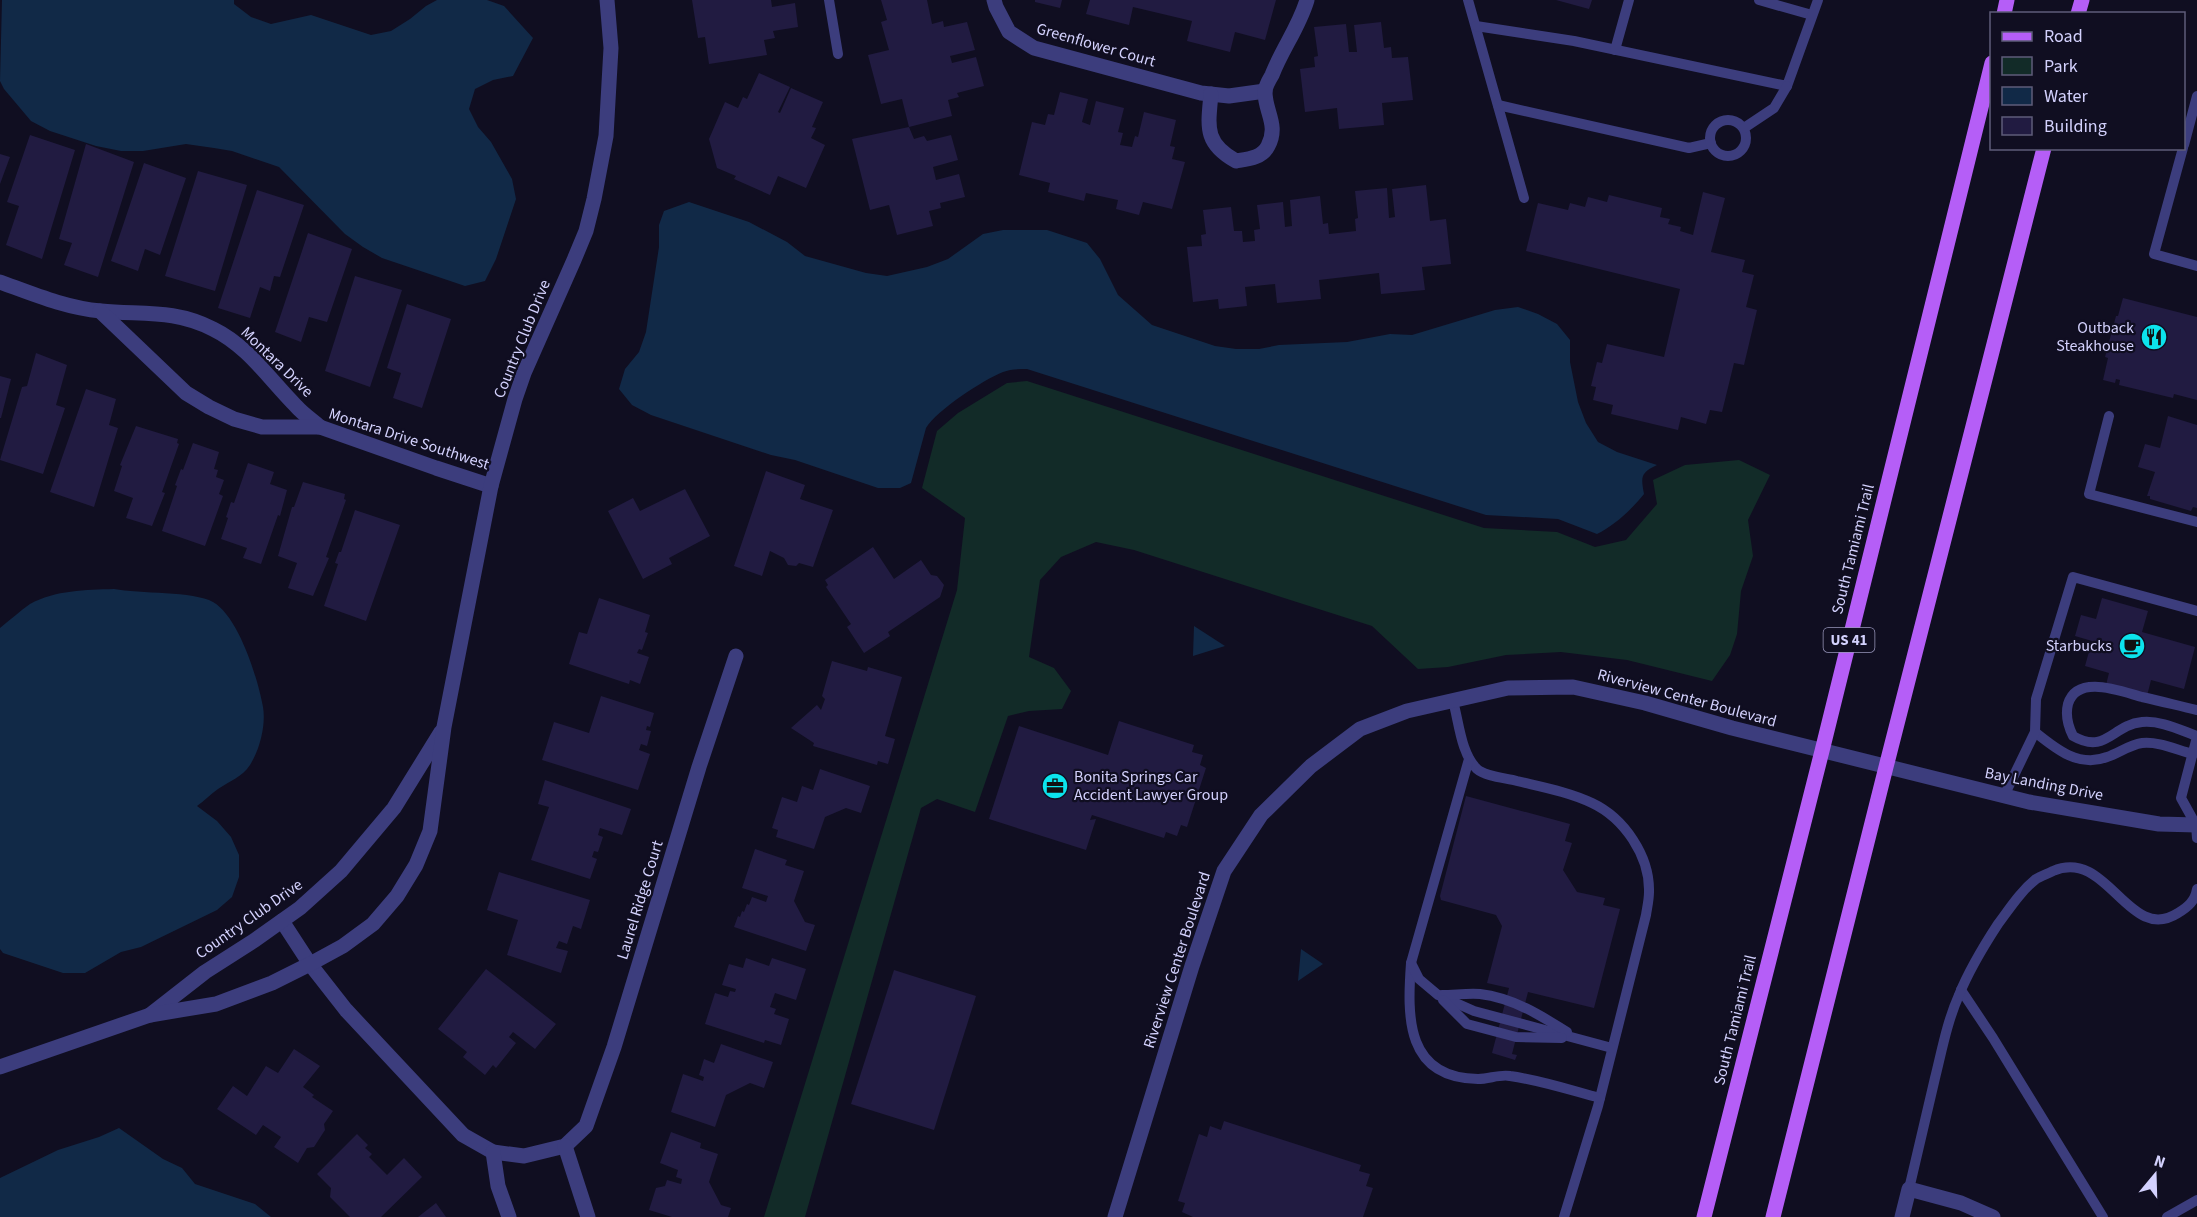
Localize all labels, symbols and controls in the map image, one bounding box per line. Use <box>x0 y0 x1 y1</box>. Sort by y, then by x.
legend <box>1990 12 2185 150</box>
street label: Greenflower Court <box>1034 17 1159 73</box>
text: Road <box>2044 24 2083 49</box>
text: Park <box>2044 54 2078 79</box>
text: Water <box>2044 84 2088 109</box>
text: Building <box>2044 114 2107 139</box>
street label: Country Club Drive <box>488 276 556 402</box>
place label: Outback Steakhouse <box>2056 317 2134 357</box>
street label: Montara Drive <box>236 322 318 402</box>
restaurant icon: Outback Steakhouse <box>2139 322 2169 352</box>
street label: Montara Drive Southwest <box>326 403 493 476</box>
street label: South Tamiami Trail <box>1826 482 1880 616</box>
road number: US 41 <box>1824 628 1874 652</box>
cafe icon: Starbucks <box>2117 631 2147 661</box>
place label: Starbucks <box>2046 635 2112 657</box>
street label: Riverview Center Boulevard <box>1595 663 1779 733</box>
street label: Bay Landing Drive <box>1983 762 2105 806</box>
place label: Bonita Springs Car Accident Lawyer Group <box>1074 766 1228 806</box>
office icon: Bonita Springs Car Accident Lawyer Group <box>1040 771 1070 801</box>
street label: Laurel Ridge Court <box>611 837 669 962</box>
street label: Riverview Center Boulevard <box>1138 869 1216 1051</box>
street label: Country Club Drive <box>191 874 307 964</box>
street label: South Tamiami Trail <box>1708 953 1762 1087</box>
north arrow <box>2125 1145 2185 1205</box>
text: N <box>2151 1150 2168 1174</box>

